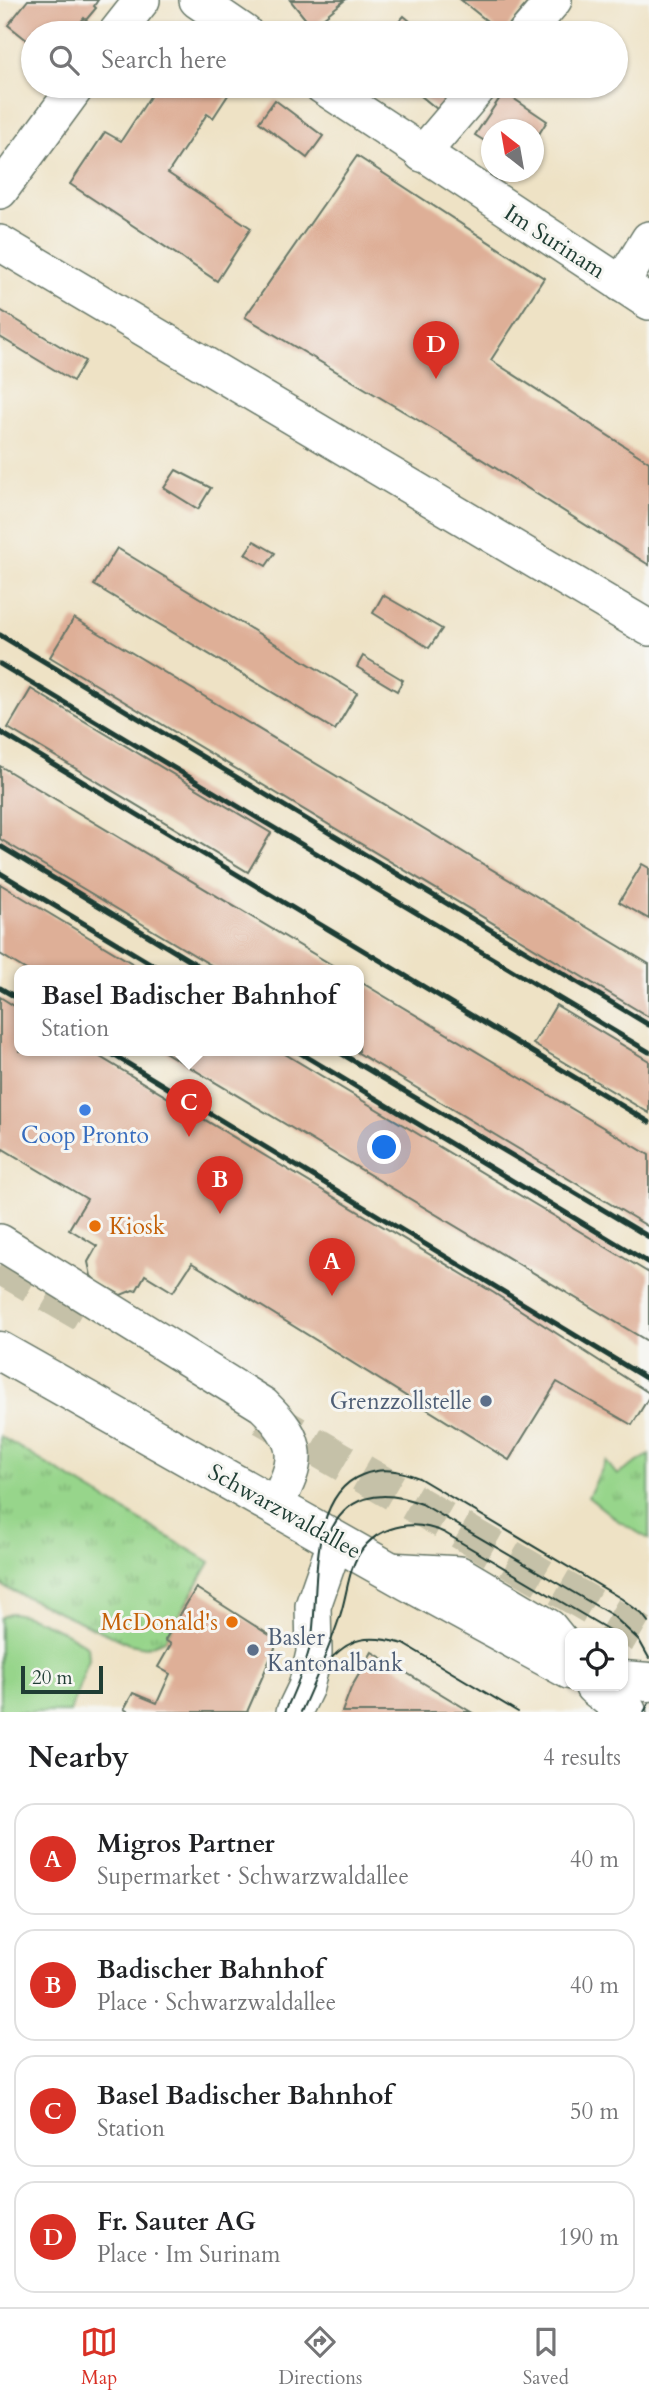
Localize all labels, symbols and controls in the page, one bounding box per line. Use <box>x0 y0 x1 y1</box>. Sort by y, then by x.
search box <box>21 21 628 98</box>
icon: search <box>45 41 83 79</box>
text: Search here <box>101 42 227 77</box>
north arrow <box>481 119 544 182</box>
street label: Im Surinam <box>498 197 612 286</box>
pin: D <box>413 321 459 379</box>
popup <box>14 965 364 1056</box>
text: Basel Badischer Bahnhof <box>41 978 337 1013</box>
text: Station <box>41 1013 109 1044</box>
pin: C <box>166 1079 212 1137</box>
marker: Coop Pronto <box>77 1102 93 1118</box>
place label: Coop Pronto <box>21 1120 149 1151</box>
your location <box>367 1130 401 1164</box>
pin: B <box>197 1156 243 1214</box>
place label: Kiosk <box>109 1211 166 1242</box>
marker: Kiosk <box>87 1218 103 1234</box>
pin: A <box>309 1238 355 1296</box>
place label: Grenzzollstelle <box>330 1386 472 1417</box>
marker: Grenzzollstelle <box>478 1393 494 1409</box>
street label: Schwarzwaldallee <box>203 1457 367 1566</box>
place label: McDonald's <box>101 1607 218 1638</box>
marker: McDonald's <box>224 1614 240 1630</box>
place label: Basler Kantonalbank <box>267 1622 404 1679</box>
map controls <box>565 1628 628 1691</box>
button: locate <box>565 1628 628 1691</box>
marker: Basler Kantonalbank <box>245 1642 261 1658</box>
scale bar <box>21 1663 103 1695</box>
text: 20 m <box>32 1665 73 1691</box>
text: Nearby <box>28 1737 129 1778</box>
text: 4 results <box>543 1742 621 1773</box>
text: Migros Partner <box>97 1826 275 1861</box>
text: A <box>44 1844 62 1875</box>
text: 40 m <box>570 1844 619 1875</box>
text: Supermarket · Schwarzwaldallee <box>97 1861 409 1892</box>
text: Badischer Bahnhof <box>97 1952 324 1987</box>
text: B <box>45 1970 61 2001</box>
text: 40 m <box>570 1970 619 2001</box>
text: Place · Schwarzwaldallee <box>97 1987 336 2018</box>
text: Basel Badischer Bahnhof <box>97 2078 392 2113</box>
text: C <box>44 2096 62 2127</box>
text: 50 m <box>570 2096 619 2127</box>
text: Station <box>97 2113 165 2144</box>
text: Fr. Sauter AG <box>97 2204 256 2239</box>
text: D <box>43 2222 63 2253</box>
text: 190 m <box>558 2222 619 2253</box>
text: Place · Im Surinam <box>97 2239 280 2270</box>
tab: Map <box>80 2323 118 2391</box>
tab: Directions <box>279 2323 362 2391</box>
tab: Saved <box>523 2323 569 2391</box>

